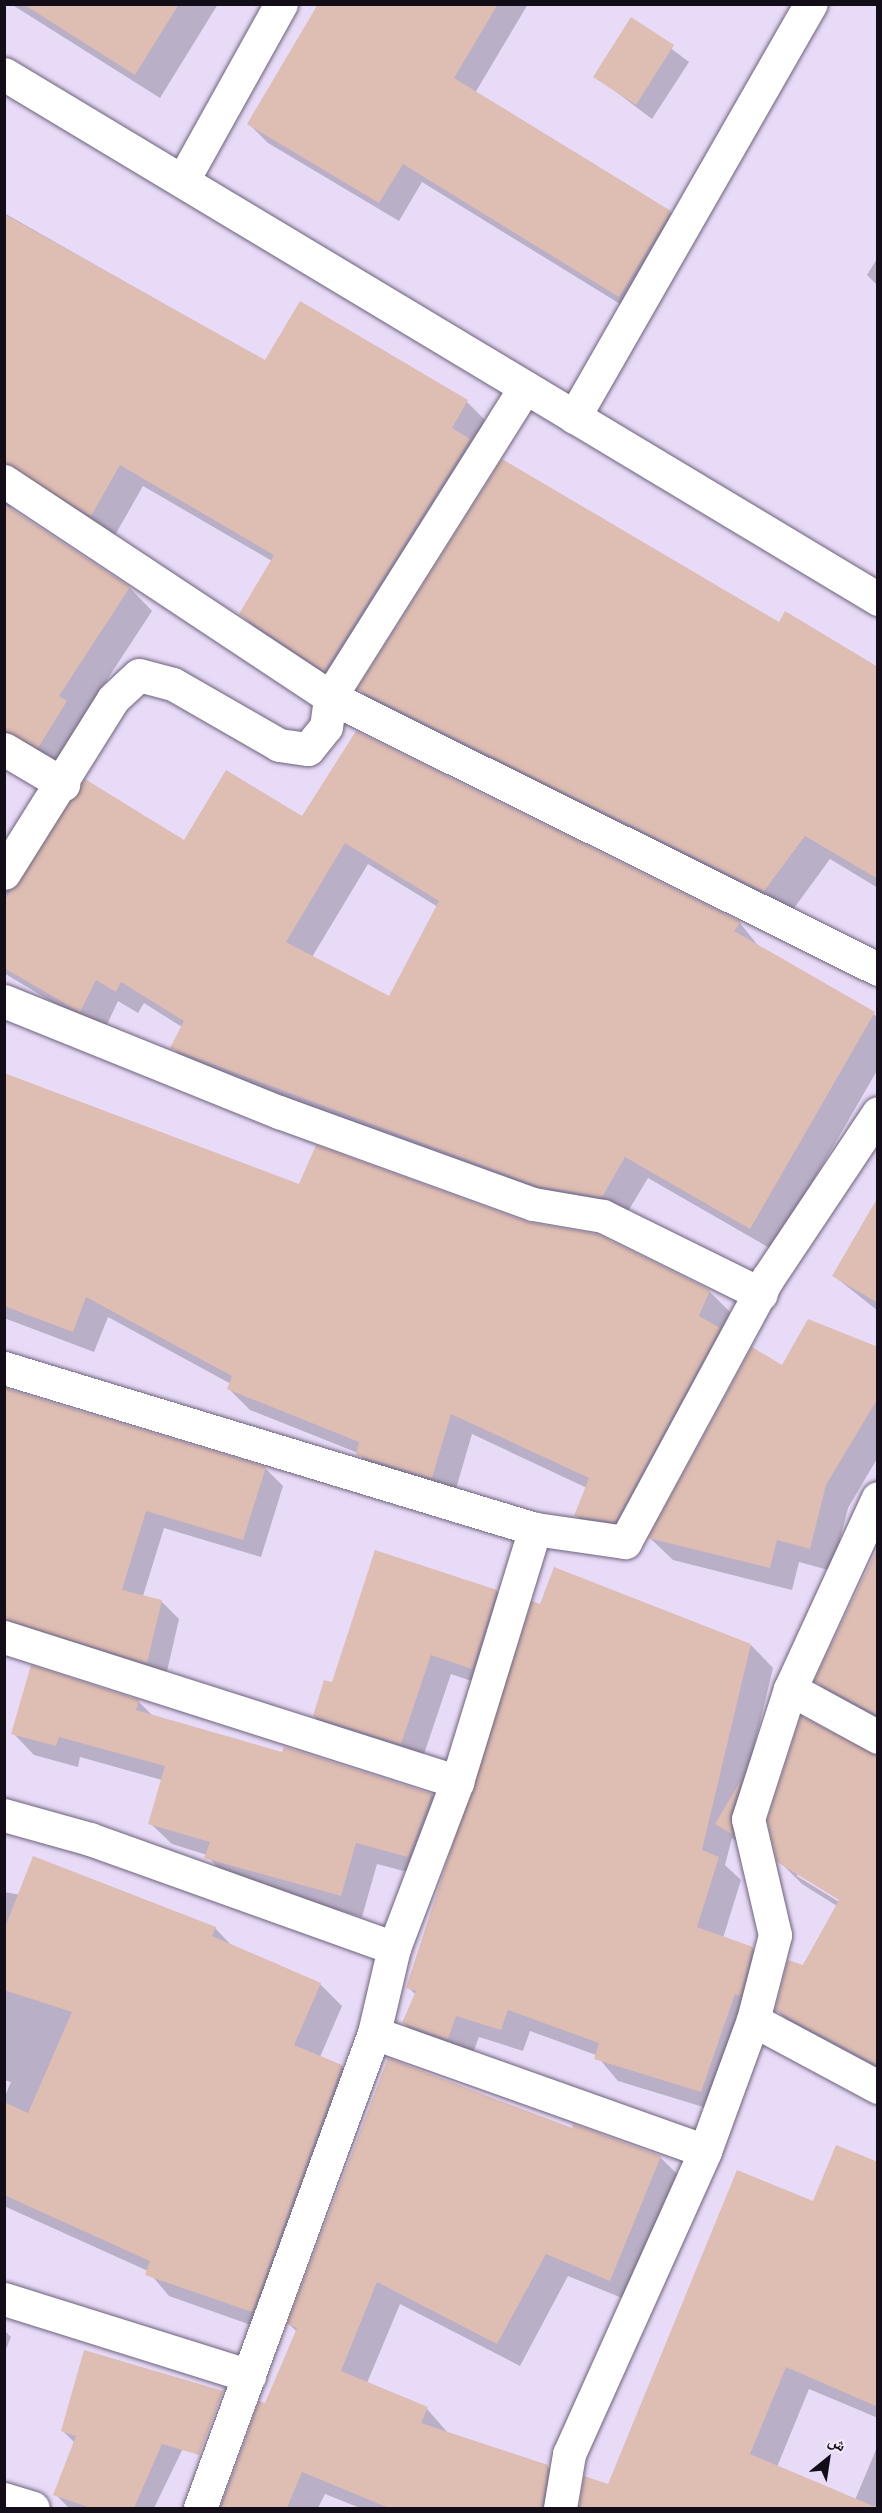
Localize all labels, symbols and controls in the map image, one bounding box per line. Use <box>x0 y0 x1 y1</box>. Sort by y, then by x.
north arrow <box>798 2429 858 2489</box>
text: ش <box>825 2431 849 2455</box>

